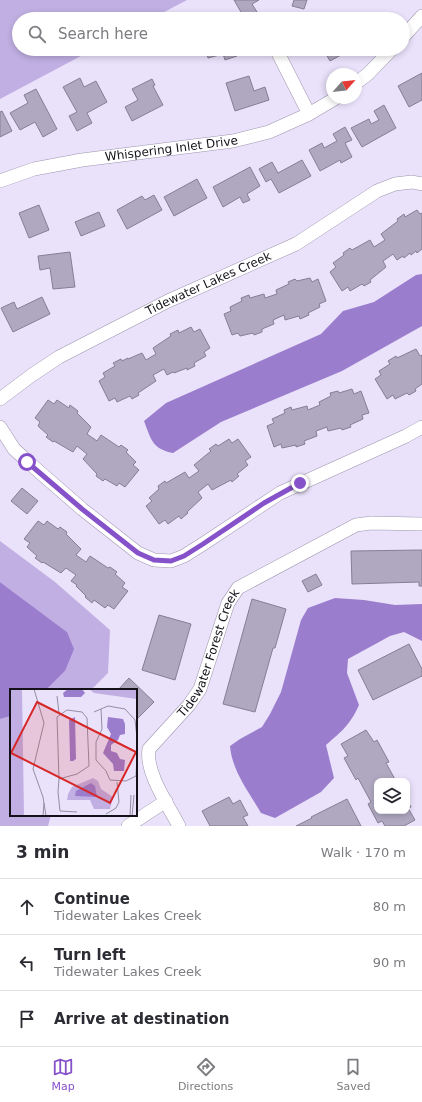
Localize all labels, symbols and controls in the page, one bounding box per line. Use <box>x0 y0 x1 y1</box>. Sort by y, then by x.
search box <box>12 12 410 56</box>
icon: search <box>26 23 48 45</box>
text: Search here <box>58 25 148 43</box>
north arrow <box>326 68 362 104</box>
street label: Whispering Inlet Drive <box>104 133 239 164</box>
street label: Tidewater Lakes Creek <box>142 249 273 319</box>
route start <box>18 453 36 471</box>
route end <box>291 474 309 492</box>
street label: Tidewater Forest Creek <box>174 586 242 721</box>
inset map <box>10 689 137 816</box>
map controls <box>374 778 410 814</box>
button: layers <box>374 778 410 814</box>
text: 3 min <box>16 842 69 862</box>
text: Walk · 170 m <box>321 845 406 860</box>
text: Continue <box>54 890 130 908</box>
icon: ahead <box>16 896 38 918</box>
text: 80 m <box>373 899 406 914</box>
text: Tidewater Lakes Creek <box>54 908 201 923</box>
text: Turn left <box>54 946 126 964</box>
icon: left <box>16 952 38 974</box>
text: 90 m <box>373 955 406 970</box>
text: Tidewater Lakes Creek <box>54 964 201 979</box>
icon: arrive <box>16 1008 38 1030</box>
text: Arrive at destination <box>54 1010 229 1028</box>
tab: Map <box>52 1056 75 1093</box>
tab: Directions <box>178 1056 233 1093</box>
tab: Saved <box>336 1056 370 1093</box>

